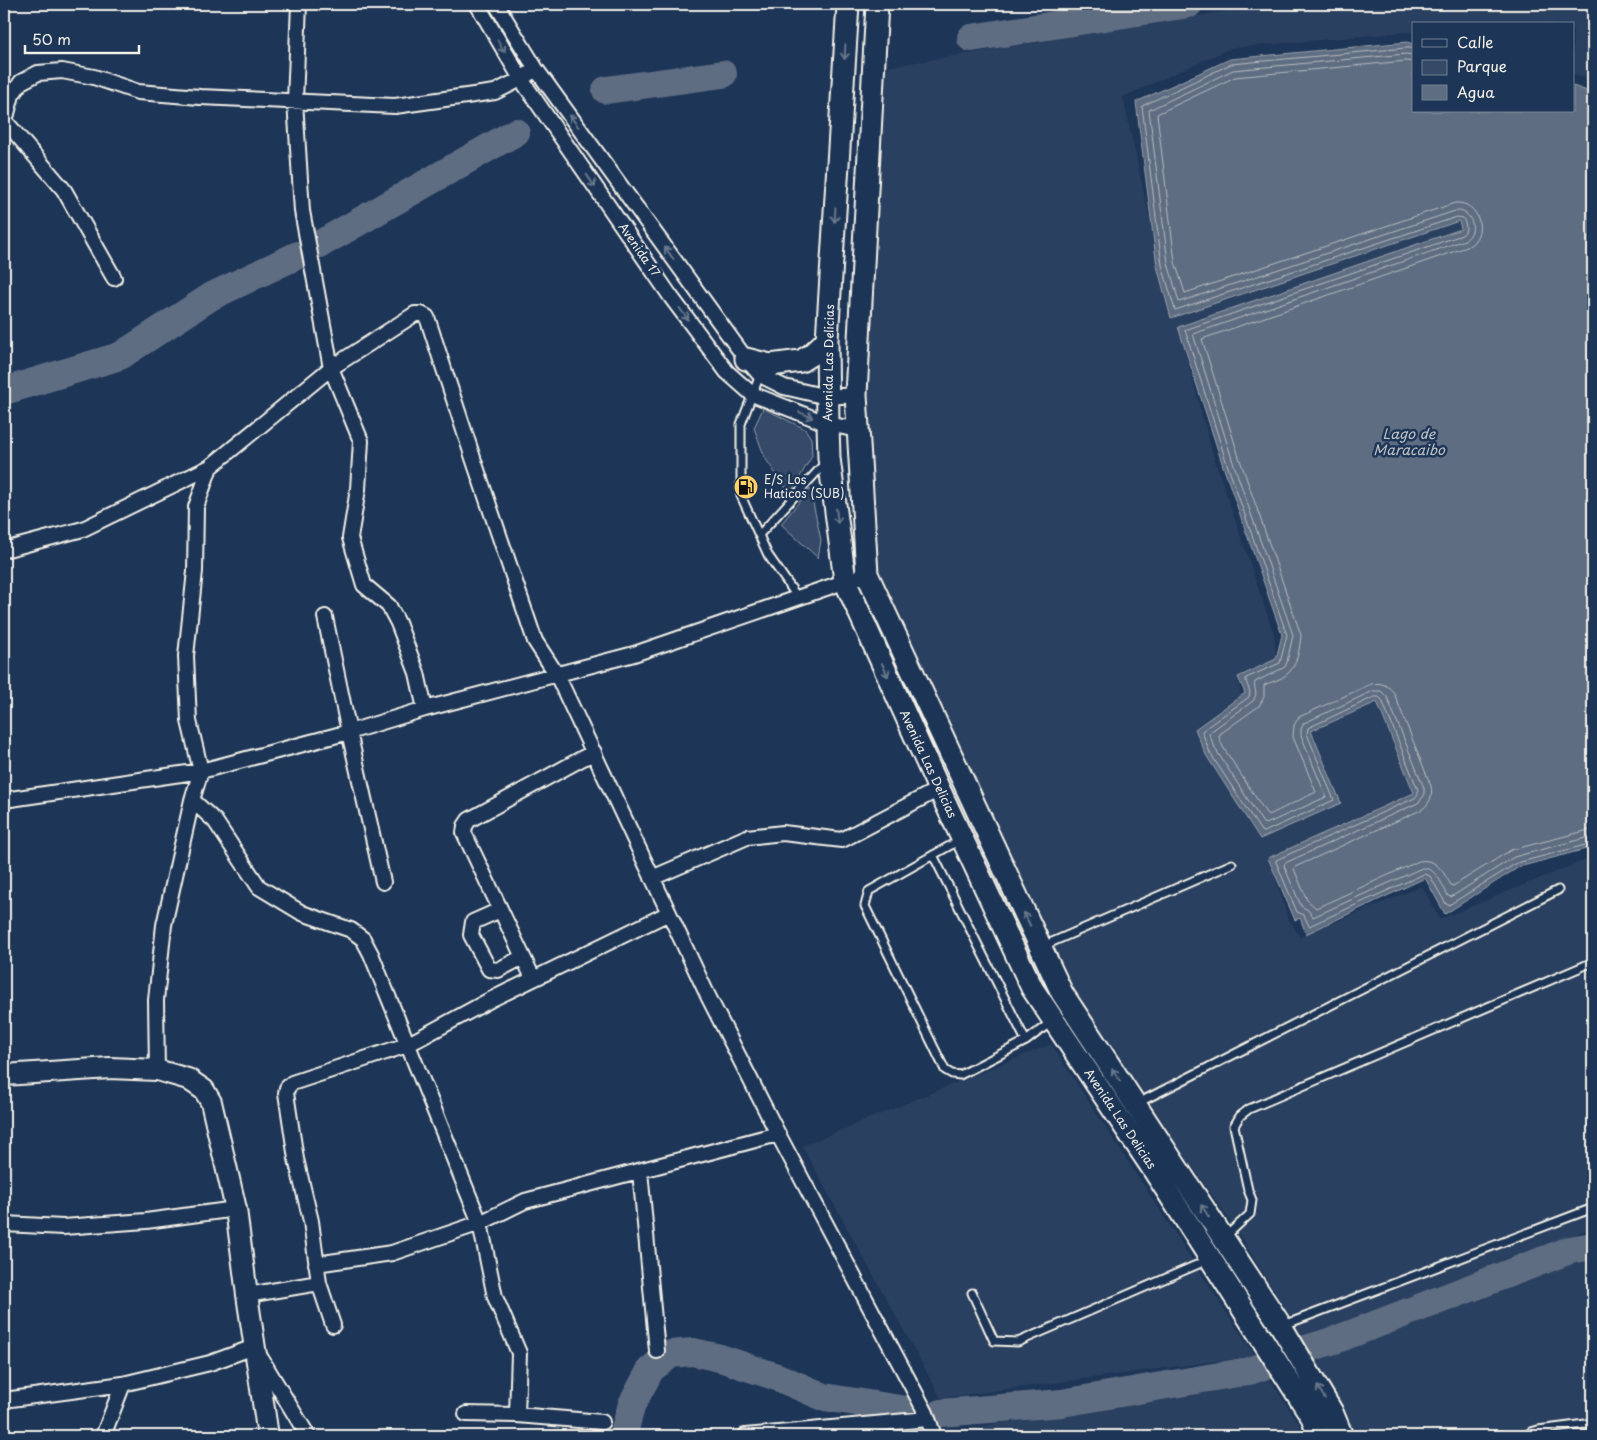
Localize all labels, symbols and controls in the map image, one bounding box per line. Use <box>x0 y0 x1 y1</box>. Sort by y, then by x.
scale bar <box>25 22 139 54</box>
legend <box>1412 22 1574 112</box>
text: 50 m <box>32 27 71 50</box>
text: Calle <box>1457 30 1494 53</box>
one-way arrow <box>497 38 507 52</box>
one-way arrow <box>840 44 850 60</box>
text: Parque <box>1457 54 1507 77</box>
text: Agua <box>1457 80 1495 103</box>
one-way arrow <box>568 115 579 128</box>
one-way arrow <box>586 174 596 188</box>
one-way arrow <box>831 206 840 222</box>
street label: Avenida 17 <box>615 219 665 281</box>
one-way arrow <box>664 246 674 260</box>
street label: Avenida Las Delicias <box>818 304 838 422</box>
one-way arrow <box>679 307 689 321</box>
one-way arrow <box>797 411 813 420</box>
water label: Lago de Maracaibo <box>1373 423 1446 460</box>
place label: E/S Los Haticos (SUB) <box>764 470 845 502</box>
fuel station icon: E/S Los Haticos (SUB) <box>733 474 759 500</box>
one-way arrow <box>832 508 842 524</box>
one-way arrow <box>880 662 890 677</box>
street label: Avenida Las Delicias <box>896 707 962 821</box>
one-way arrow <box>1022 912 1032 927</box>
street label: Avenida Las Delicias <box>1081 1065 1161 1173</box>
one-way arrow <box>1111 1069 1121 1083</box>
one-way arrow <box>1200 1204 1211 1218</box>
one-way arrow <box>1315 1386 1325 1400</box>

